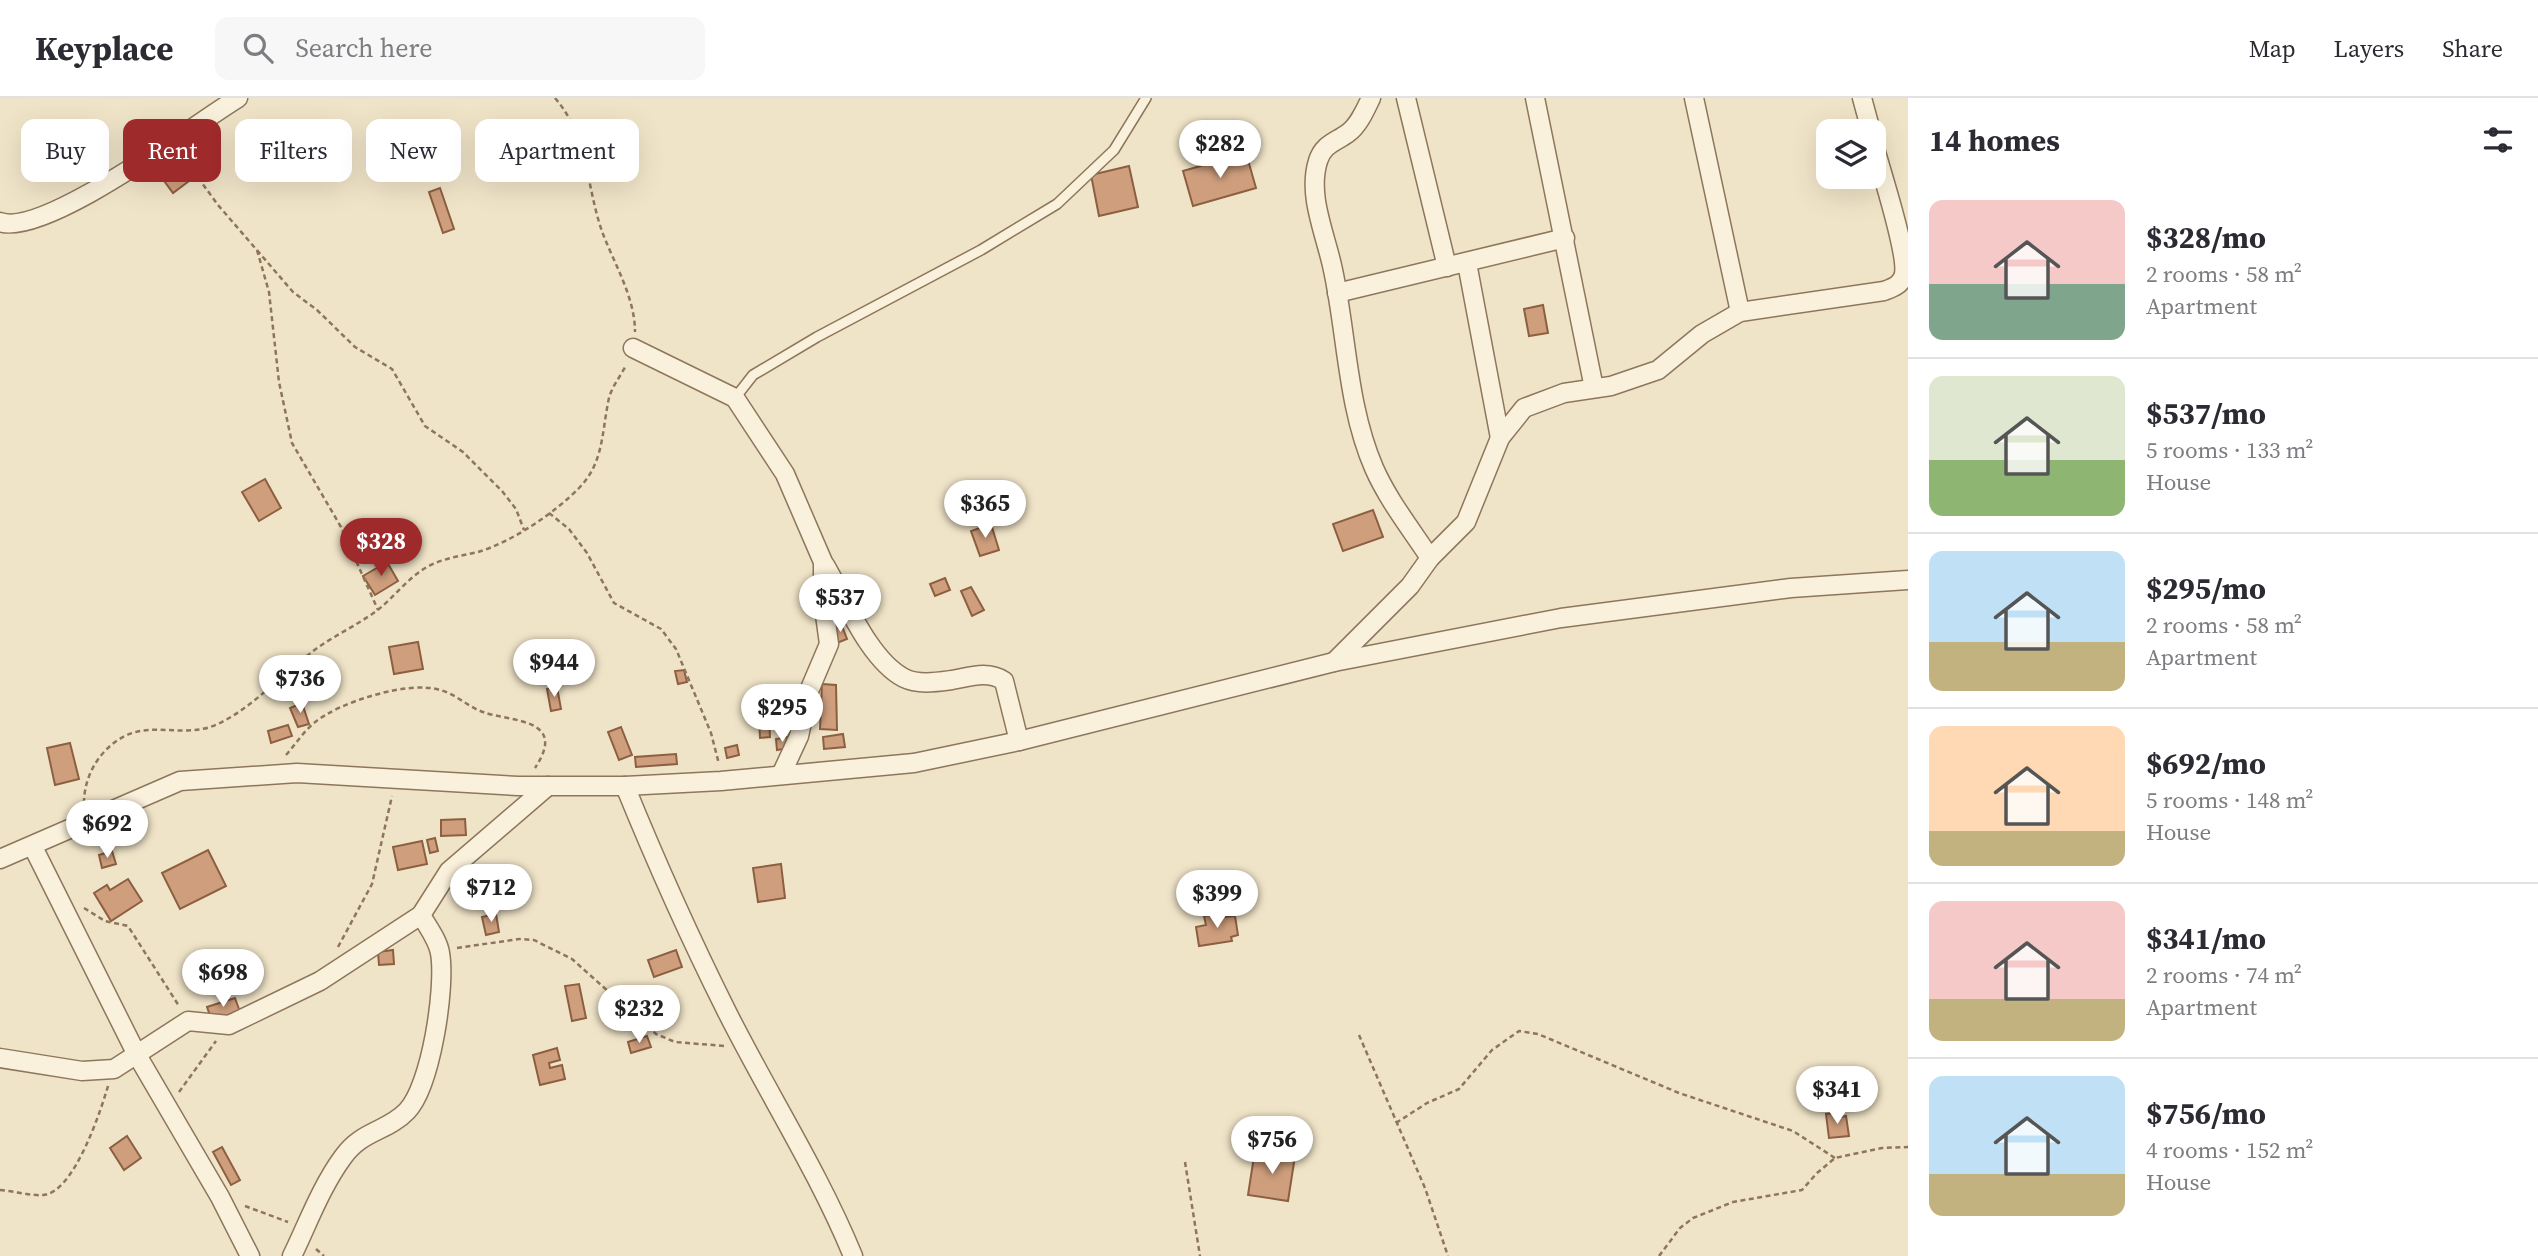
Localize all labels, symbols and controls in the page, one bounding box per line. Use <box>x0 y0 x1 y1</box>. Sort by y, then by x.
search box <box>215 17 705 80</box>
text: Keyplace <box>35 26 173 71</box>
icon: search <box>239 29 277 67</box>
text: Search here <box>295 30 433 66</box>
text: Map <box>2249 32 2296 65</box>
text: Layers <box>2334 32 2404 65</box>
text: Share <box>2442 32 2503 65</box>
chip: Buy <box>21 119 109 182</box>
chip: Rent <box>123 119 221 182</box>
chip: Filters <box>235 119 352 182</box>
chip: New <box>366 119 461 182</box>
chip: Apartment <box>475 119 639 182</box>
map controls <box>1816 119 1886 189</box>
button: layers <box>1816 119 1886 189</box>
pin: $282 <box>1179 120 1261 180</box>
text: 14 homes <box>1929 120 2060 161</box>
icon: filters <box>2479 121 2517 159</box>
text: $282 <box>1195 127 1245 159</box>
text: $328/mo <box>2146 217 2266 258</box>
icon: home <box>1985 228 2069 312</box>
text: 2 rooms · 58 m² <box>2146 258 2302 290</box>
text: Apartment <box>2146 290 2257 322</box>
text: $537/mo <box>2146 393 2266 434</box>
icon: home <box>1985 404 2069 488</box>
text: 5 rooms · 133 m² <box>2146 434 2313 466</box>
text: House <box>2146 466 2211 498</box>
pin: $365 <box>944 480 1026 540</box>
text: $365 <box>960 487 1010 519</box>
pin: $328 <box>340 518 422 578</box>
text: $328 <box>356 525 406 557</box>
text: $295/mo <box>2146 568 2266 609</box>
pin: $537 <box>799 574 881 634</box>
icon: home <box>1985 579 2069 663</box>
text: $537 <box>815 581 865 613</box>
text: 2 rooms · 58 m² <box>2146 609 2302 641</box>
pin: $944 <box>513 640 595 699</box>
text: Apartment <box>2146 641 2257 673</box>
text: $944 <box>529 646 579 678</box>
pin: $736 <box>259 656 341 715</box>
text: $736 <box>275 662 325 694</box>
pin: $295 <box>741 684 823 744</box>
text: $295 <box>757 691 807 723</box>
text: $692/mo <box>2146 743 2266 784</box>
icon: home <box>1985 754 2069 838</box>
text: 5 rooms · 148 m² <box>2146 784 2313 816</box>
pin: $692 <box>66 800 148 860</box>
text: $692 <box>82 807 132 839</box>
text: House <box>2146 816 2211 848</box>
pin: $712 <box>450 864 532 924</box>
pin: $399 <box>1176 870 1258 930</box>
text: $712 <box>466 871 516 903</box>
text: $399 <box>1192 877 1242 909</box>
text: $341/mo <box>2146 918 2266 959</box>
icon: home <box>1985 929 2069 1013</box>
pin: $698 <box>182 950 264 1009</box>
text: $698 <box>198 956 248 988</box>
text: 2 rooms · 74 m² <box>2146 959 2302 991</box>
pin: $232 <box>598 986 680 1045</box>
text: Apartment <box>2146 991 2257 1023</box>
text: $232 <box>614 992 664 1024</box>
pin: $341 <box>1796 1066 1878 1126</box>
text: $341 <box>1812 1073 1862 1105</box>
text: $756/mo <box>2146 1093 2266 1134</box>
icon: home <box>1985 1104 2069 1188</box>
pin: $756 <box>1231 1116 1313 1176</box>
text: $756 <box>1247 1123 1297 1155</box>
text: 4 rooms · 152 m² <box>2146 1134 2313 1166</box>
text: House <box>2146 1166 2211 1198</box>

